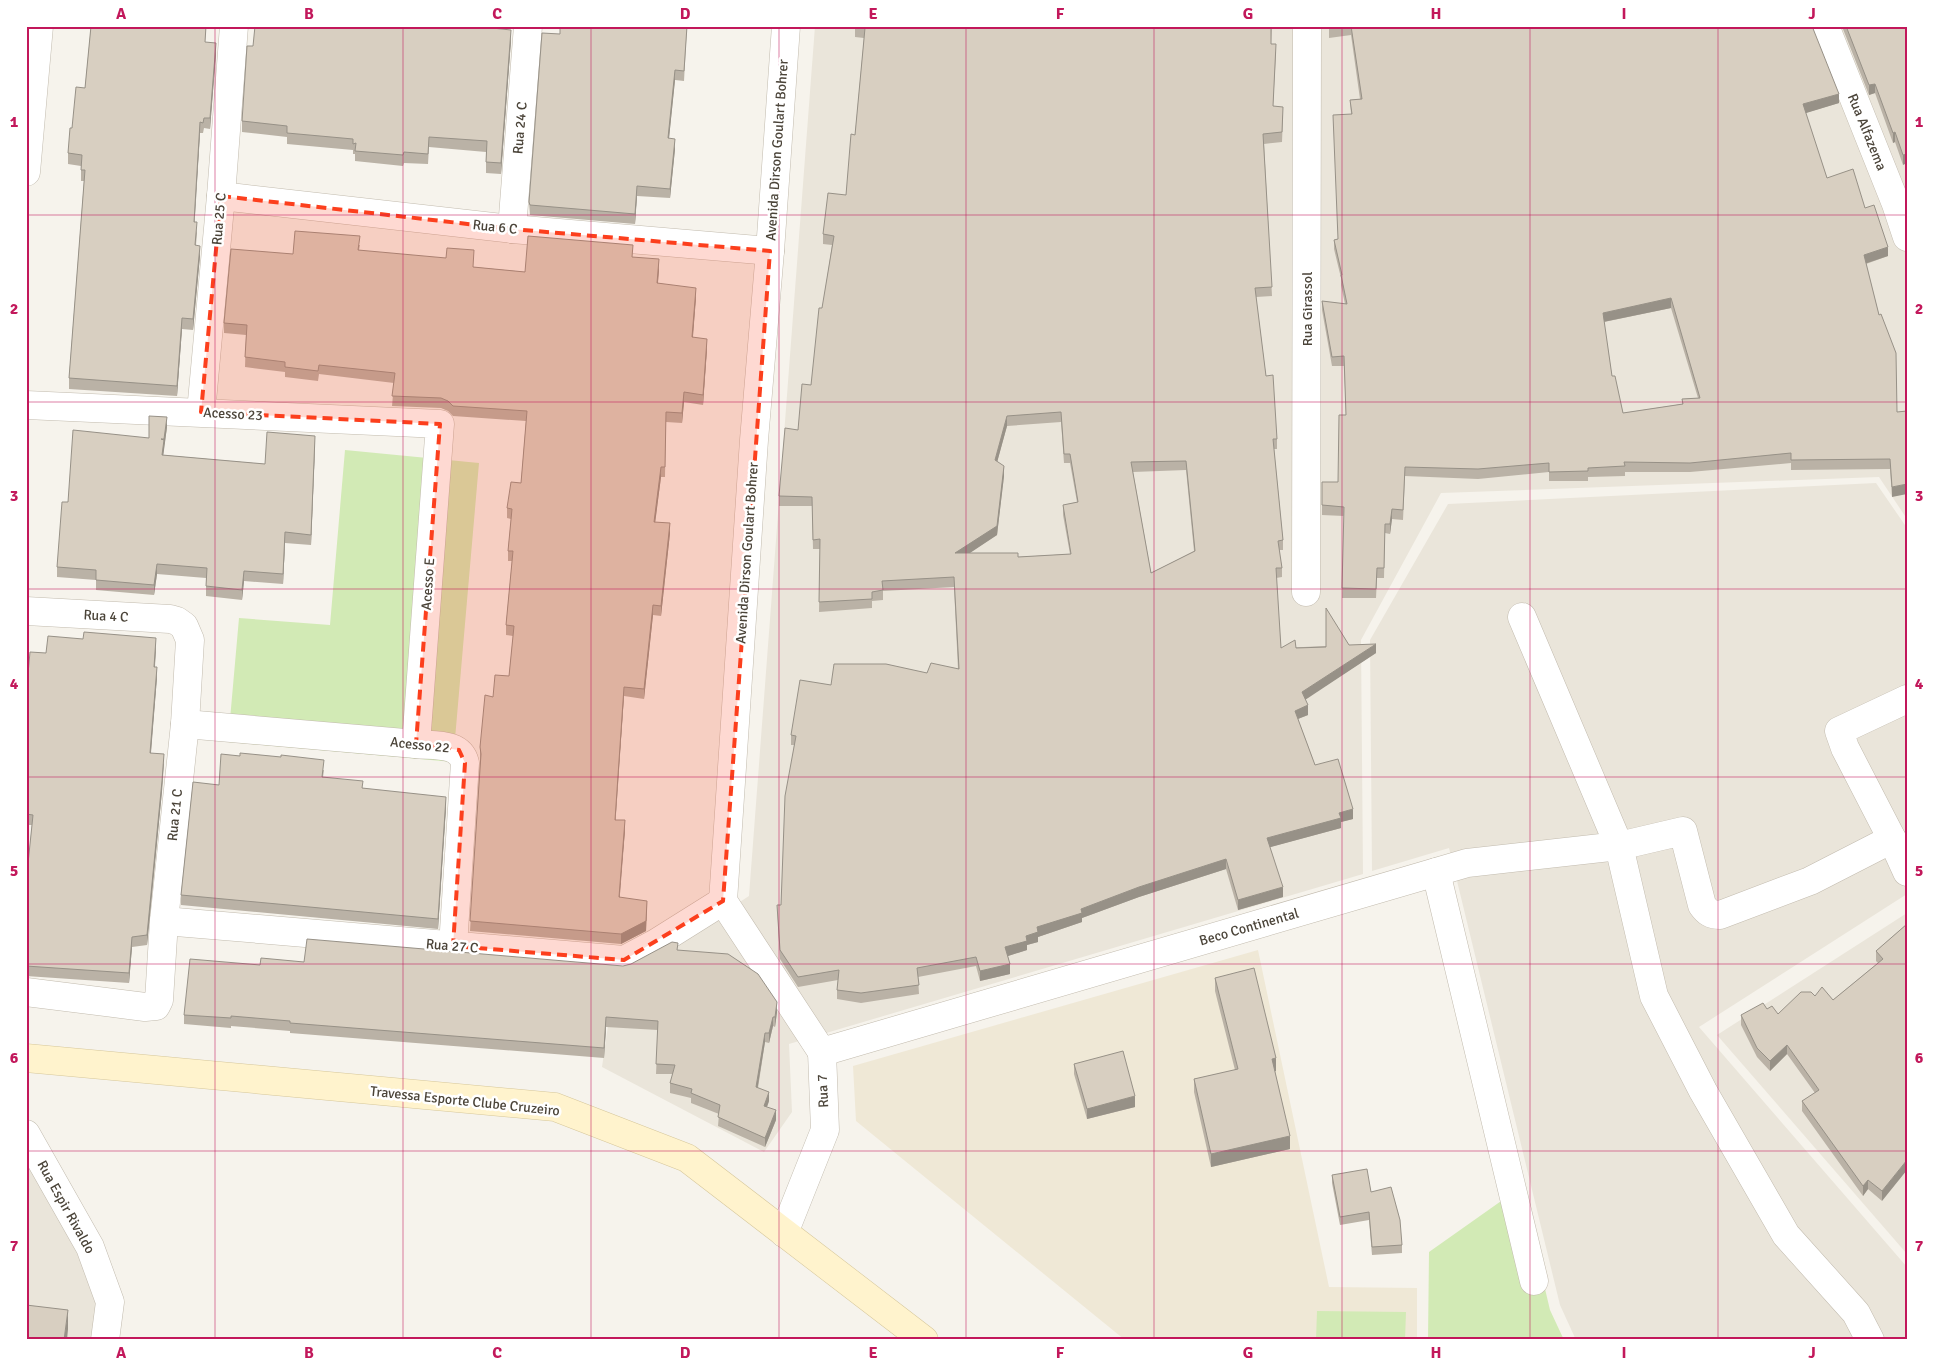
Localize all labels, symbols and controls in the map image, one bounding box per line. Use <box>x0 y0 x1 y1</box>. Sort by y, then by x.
text: A <box>116 4 127 24</box>
text: B <box>304 4 314 24</box>
text: C <box>492 4 502 24</box>
text: D <box>680 4 691 24</box>
text: E <box>868 4 878 24</box>
text: F <box>1056 4 1065 24</box>
text: G <box>1243 4 1253 24</box>
text: H <box>1431 4 1441 24</box>
text: I <box>1621 4 1627 24</box>
text: J <box>1808 4 1816 24</box>
street label: Avenida Dirson Goulart Bohrer <box>762 58 792 241</box>
street label: Rua Alfazema <box>1844 91 1890 173</box>
street label: Rua 24 C <box>509 101 531 155</box>
text: 1 <box>10 112 19 132</box>
text: 1 <box>1915 112 1924 132</box>
street label: Rua 25 C <box>208 192 230 246</box>
street label: Rua 6 C <box>472 216 518 238</box>
street label: Rua Girassol <box>1299 272 1316 346</box>
text: 2 <box>10 299 18 319</box>
text: 2 <box>1915 299 1923 319</box>
street label: Acesso 23 <box>203 404 263 424</box>
street label: Avenida Dirson Goulart Bohrer <box>732 461 762 644</box>
text: 3 <box>10 486 18 506</box>
text: 3 <box>1915 486 1923 506</box>
street label: Acesso E <box>418 557 438 611</box>
street label: Rua 4 C <box>83 606 129 626</box>
text: 4 <box>10 674 19 694</box>
text: 4 <box>1915 674 1924 694</box>
street label: Acesso 22 <box>389 733 451 757</box>
street label: Rua 21 C <box>164 788 186 842</box>
text: 5 <box>10 861 18 881</box>
text: 5 <box>1915 861 1923 881</box>
street label: Beco Continental <box>1197 905 1301 949</box>
street label: Rua 27 C <box>425 935 479 957</box>
text: 6 <box>10 1048 19 1068</box>
text: 6 <box>1915 1048 1924 1068</box>
street label: Rua 7 <box>814 1074 832 1108</box>
street label: Travessa Esporte Clube Cruzeiro <box>369 1083 561 1119</box>
street label: Rua Espir Rivaldo <box>33 1158 99 1256</box>
text: 7 <box>10 1236 19 1256</box>
text: 7 <box>1915 1236 1924 1256</box>
text: A <box>116 1343 127 1363</box>
text: B <box>304 1343 314 1363</box>
text: C <box>492 1343 502 1363</box>
text: D <box>680 1343 691 1363</box>
text: E <box>868 1343 878 1363</box>
text: F <box>1056 1343 1065 1363</box>
text: G <box>1243 1343 1253 1363</box>
text: H <box>1431 1343 1441 1363</box>
text: I <box>1621 1343 1627 1363</box>
text: J <box>1808 1343 1816 1363</box>

